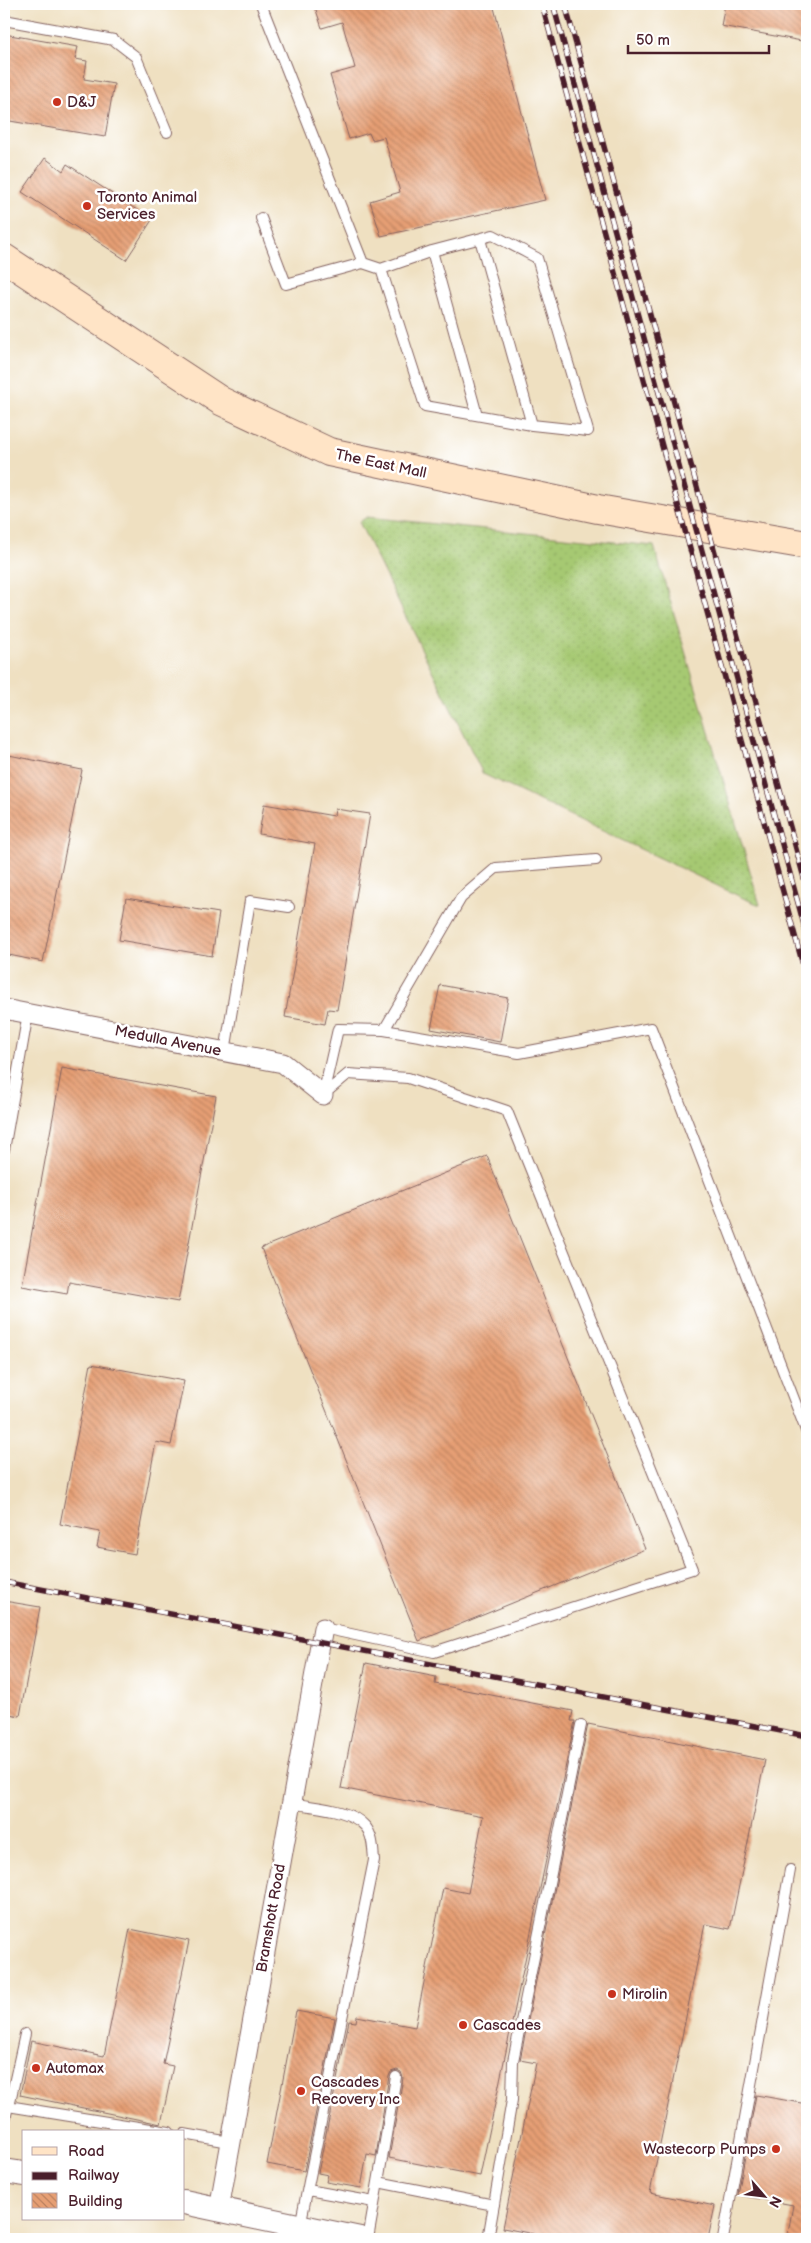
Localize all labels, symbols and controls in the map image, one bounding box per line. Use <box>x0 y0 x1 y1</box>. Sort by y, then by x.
scale bar <box>628 22 770 54</box>
text: 50 m <box>636 31 670 50</box>
place label: D&J <box>67 93 97 112</box>
marker: D&J <box>51 96 63 108</box>
place label: Toronto Animal Services <box>97 188 197 224</box>
marker: Toronto Animal Services <box>81 200 93 212</box>
street label: The East Mall <box>334 445 428 483</box>
street label: Medulla Avenue <box>113 1021 223 1061</box>
street label: Bramshott Road <box>252 1862 290 1974</box>
place label: Mirolin <box>622 1985 667 2004</box>
marker: Mirolin <box>606 1988 618 2000</box>
place label: Cascades <box>473 2016 542 2035</box>
marker: Cascades <box>457 2019 469 2031</box>
place label: Automax <box>46 2059 104 2078</box>
marker: Automax <box>30 2062 42 2074</box>
place label: Cascades Recovery Inc <box>311 2073 400 2109</box>
marker: Cascades Recovery Inc <box>295 2085 307 2097</box>
legend <box>22 2130 185 2220</box>
place label: Wastecorp Pumps <box>643 2140 767 2159</box>
text: Road <box>68 2142 104 2161</box>
marker: Wastecorp Pumps <box>770 2143 782 2155</box>
text: Railway <box>68 2166 119 2185</box>
north arrow <box>738 2170 788 2220</box>
text: Building <box>68 2192 123 2211</box>
text: N <box>765 2193 785 2211</box>

